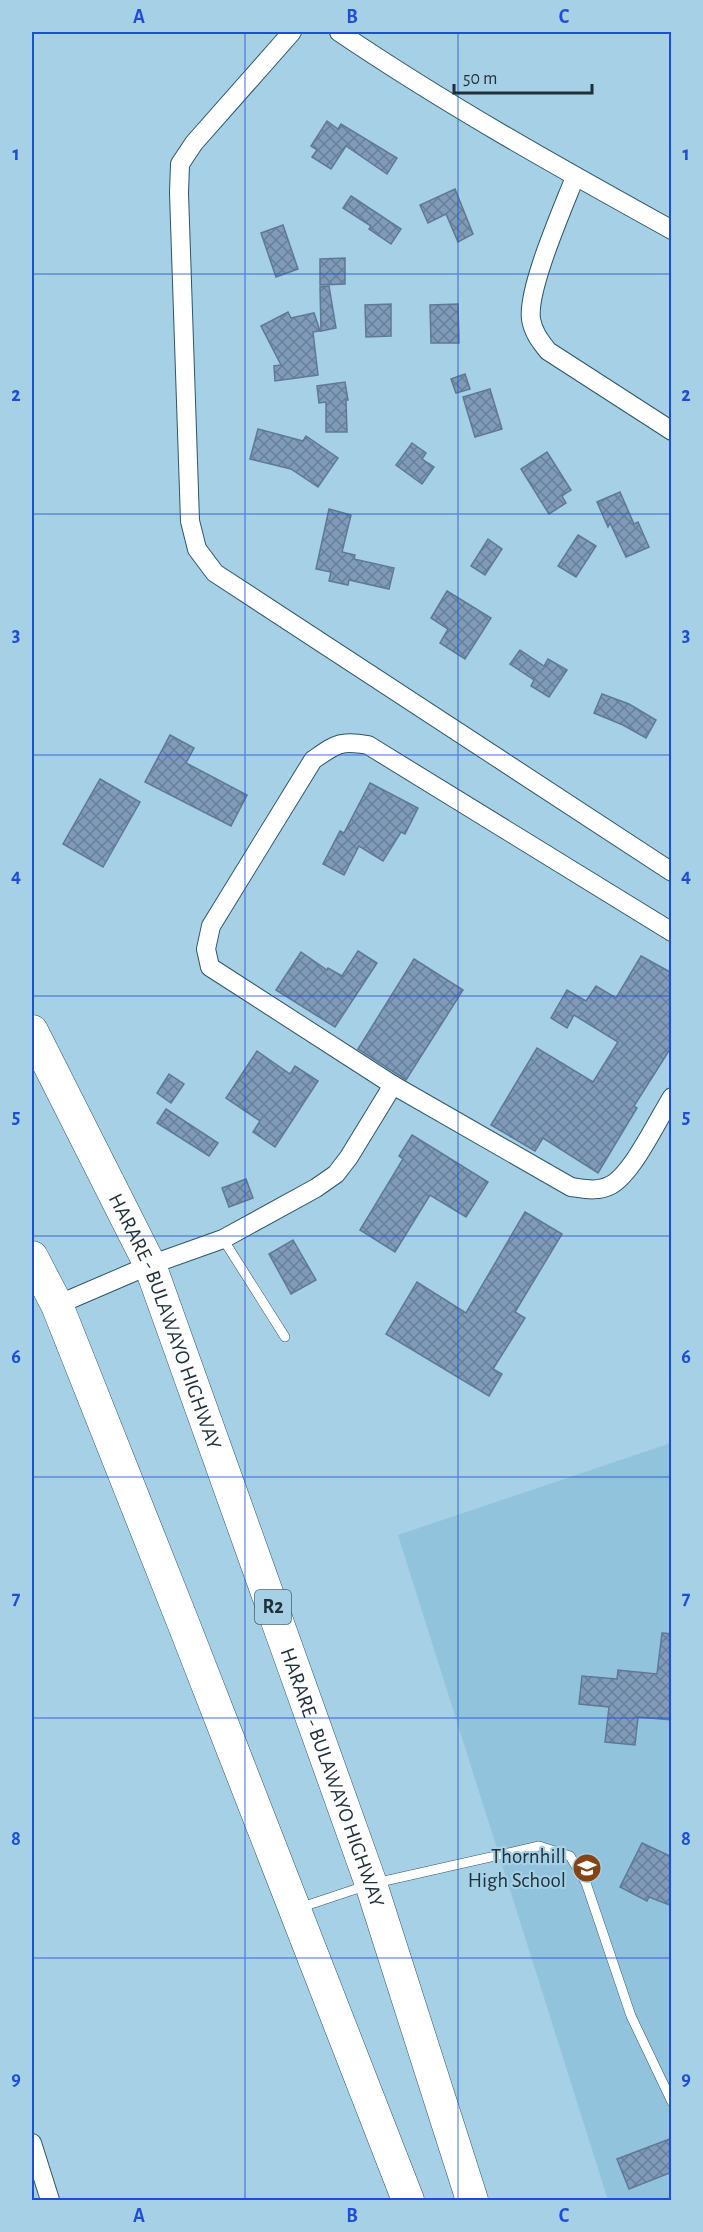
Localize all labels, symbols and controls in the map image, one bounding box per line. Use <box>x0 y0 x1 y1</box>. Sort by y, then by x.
text: A <box>133 7 145 27</box>
text: B <box>346 7 358 27</box>
text: C <box>559 7 570 27</box>
scale bar <box>454 57 592 95</box>
text: 50 m <box>463 70 497 88</box>
text: 1 <box>12 144 20 164</box>
text: 1 <box>682 144 690 164</box>
text: 2 <box>11 385 21 405</box>
text: 2 <box>681 385 691 405</box>
text: 3 <box>12 625 20 645</box>
text: 3 <box>682 625 690 645</box>
text: 4 <box>11 866 21 886</box>
text: 4 <box>681 866 691 886</box>
text: 5 <box>12 1107 20 1127</box>
text: 5 <box>682 1107 690 1127</box>
street label: HARARE - BULAWAYO HIGHWAY <box>105 1190 225 1452</box>
text: 6 <box>11 1347 21 1367</box>
text: 6 <box>681 1347 691 1367</box>
text: 7 <box>12 1588 21 1608</box>
text: 7 <box>682 1588 691 1608</box>
road number: R2 <box>255 1590 291 1624</box>
street label: HARARE - BULAWAYO HIGHWAY <box>277 1645 388 1910</box>
text: 8 <box>11 1829 21 1849</box>
text: 8 <box>681 1829 691 1849</box>
place label: Thornhill High School <box>468 1846 566 1891</box>
school or university icon: Thornhill High School <box>571 1852 603 1884</box>
text: 9 <box>11 2069 21 2089</box>
text: 9 <box>681 2069 691 2089</box>
text: A <box>133 2206 145 2226</box>
text: B <box>346 2206 358 2226</box>
text: C <box>559 2206 570 2226</box>

